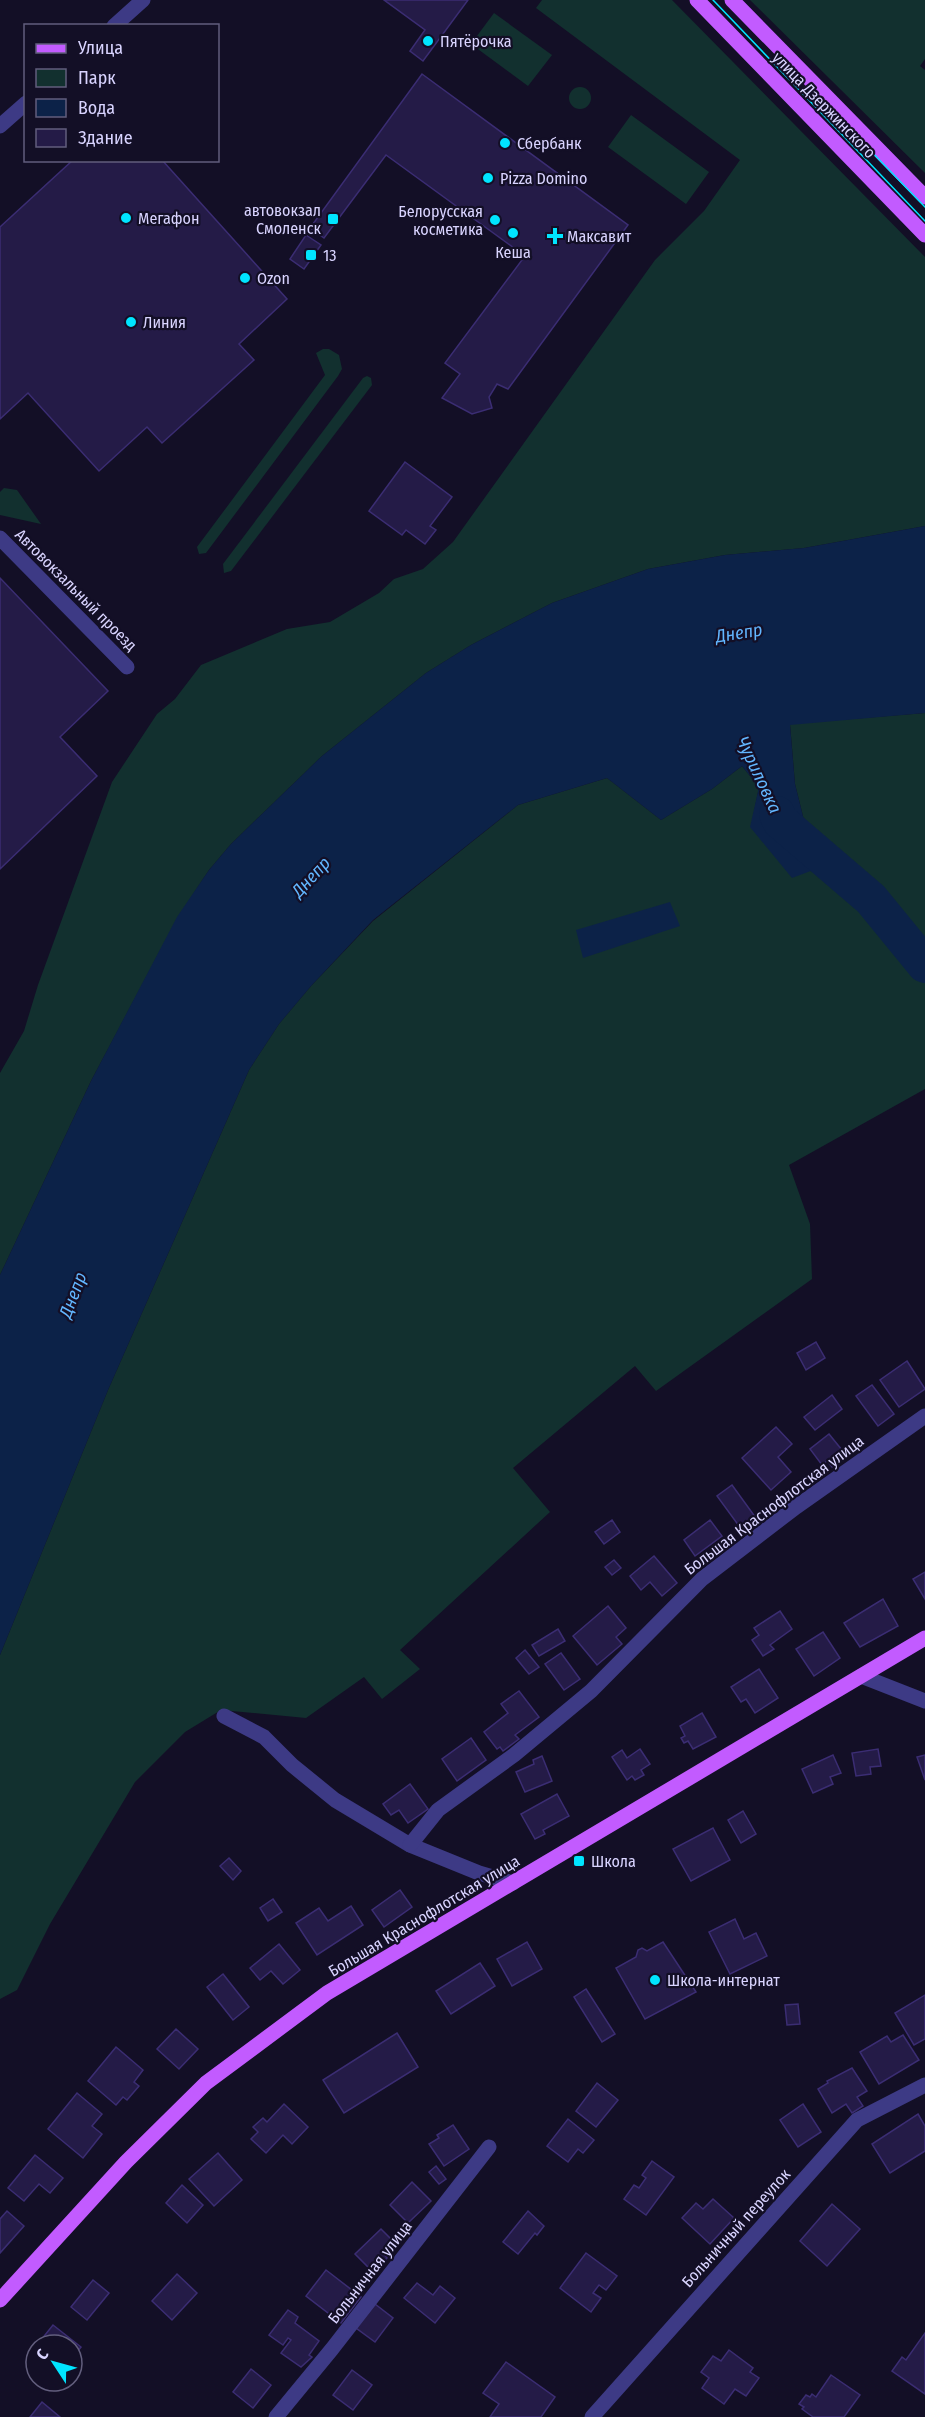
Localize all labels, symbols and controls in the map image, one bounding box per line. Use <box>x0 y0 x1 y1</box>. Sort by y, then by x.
legend <box>24 24 219 162</box>
place label: Пятёрочка <box>440 32 512 51</box>
marker: Пятёрочка <box>421 34 435 48</box>
text: Улица <box>77 37 123 59</box>
street label: улица Дзержинского <box>768 48 880 162</box>
text: Парк <box>78 67 116 89</box>
text: Вода <box>78 97 115 119</box>
text: Здание <box>78 127 133 149</box>
place label: Сбербанк <box>517 134 582 153</box>
marker: Сбербанк <box>498 136 512 150</box>
place label: Pizza Domino <box>500 169 587 188</box>
marker: Pizza Domino <box>481 171 495 185</box>
place label: автовокзал Смоленск <box>244 201 321 238</box>
place label: Белорусская косметика <box>398 202 483 239</box>
place label: Мегафон <box>138 209 199 228</box>
marker: Мегафон <box>119 211 133 225</box>
marker: автовокзал Смоленск <box>326 212 340 226</box>
marker: Белорусская косметика <box>488 213 502 227</box>
marker: Кеша <box>506 226 520 240</box>
place label: Максавит <box>567 227 632 246</box>
marker: Максавит <box>548 229 562 243</box>
place label: Кеша <box>495 243 531 262</box>
place label: 13 <box>323 246 336 265</box>
marker: 13 <box>304 248 318 262</box>
place label: Ozon <box>257 269 290 288</box>
marker: Ozon <box>238 271 252 285</box>
place label: Линия <box>143 313 186 332</box>
marker: Линия <box>124 315 138 329</box>
street label: Автовокзальный проезд <box>11 525 141 655</box>
water label: Днепр <box>712 618 764 648</box>
water label: Чуриловка <box>732 733 786 817</box>
water label: Днепр <box>286 852 335 903</box>
water label: Днепр <box>54 1269 92 1323</box>
street label: Большая Краснофлотская улица <box>681 1431 867 1579</box>
street label: Большая Краснофлотская улица <box>325 1851 523 1981</box>
place label: Школа <box>591 1852 636 1871</box>
marker: Школа <box>572 1854 586 1868</box>
place label: Школа-интернат <box>667 1971 780 1990</box>
marker: Школа-интернат <box>648 1973 662 1987</box>
street label: Больничный переулок <box>678 2165 794 2291</box>
street label: Больничная улица <box>324 2217 416 2327</box>
north arrow <box>24 2333 84 2393</box>
text: С <box>32 2345 53 2363</box>

